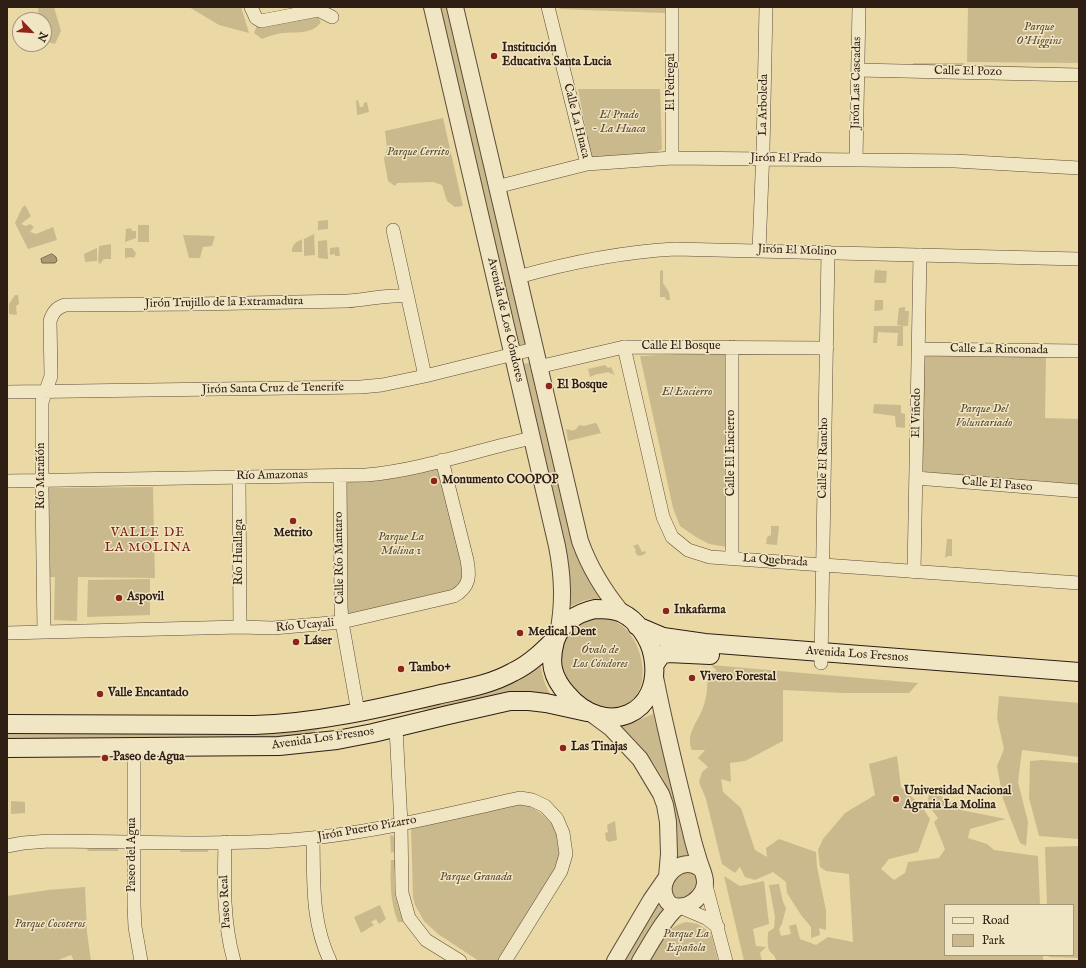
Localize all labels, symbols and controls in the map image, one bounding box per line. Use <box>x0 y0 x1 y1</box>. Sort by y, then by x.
north arrow <box>12 12 52 52</box>
park label: Parque O'Higgins <box>1016 21 1062 49</box>
text: N <box>34 29 50 44</box>
street label: Jirón Las Cascadas <box>849 37 865 129</box>
place label: Institución Educativa Santa Lucia <box>502 42 612 70</box>
marker: Institución Educativa Santa Lucia <box>489 51 499 61</box>
street label: El Pedregal <box>665 53 679 111</box>
street label: Calle El Pozo <box>934 64 1002 80</box>
street label: La Arboleda <box>756 74 772 136</box>
street label: Calle La Huaca <box>560 82 592 160</box>
park label: El Prado - La Huaca <box>592 109 646 137</box>
park label: Parque Cerrito <box>387 146 449 160</box>
street label: Jirón El Prado <box>750 151 822 167</box>
street label: Jirón El Molino <box>757 242 837 260</box>
street label: Avenida de Los Cóndores <box>484 256 526 384</box>
street label: Jirón Trujillo de la Extramadura <box>145 294 303 312</box>
street label: Calle El Bosque <box>642 340 720 354</box>
street label: Calle La Rinconada <box>950 342 1048 358</box>
place label: El Bosque <box>557 379 608 393</box>
street label: Jirón Santa Cruz de Tenerife <box>202 381 344 397</box>
marker: El Bosque <box>544 381 554 391</box>
park label: El Encierro <box>662 386 712 400</box>
street label: El Viñedo <box>909 388 925 438</box>
park label: Parque Del Voluntariado <box>956 403 1012 431</box>
street label: Calle El Encierro <box>725 410 739 496</box>
street label: Calle El Rancho <box>816 417 832 499</box>
street label: Río Marañón <box>35 443 49 509</box>
street label: Río Amazonas <box>236 468 308 484</box>
place label: Monumento COOPOP <box>442 474 558 488</box>
street label: Calle El Paseo <box>961 475 1033 495</box>
marker: Monumento COOPOP <box>429 476 439 486</box>
street label: Calle Río Mantaro <box>332 512 348 604</box>
marker: Metrito <box>288 516 298 526</box>
street label: Río Huallaga <box>233 519 247 585</box>
district label: VALLE DE LA MOLINA <box>104 525 192 556</box>
place label: Metrito <box>274 527 312 541</box>
park label: Parque La Molina 1 <box>378 531 424 559</box>
street label: La Quebrada <box>742 552 808 570</box>
place label: Aspovil <box>127 591 164 605</box>
marker: Aspovil <box>114 593 124 603</box>
place label: Inkafarma <box>674 604 726 618</box>
marker: Inkafarma <box>661 606 671 616</box>
street label: Río Ucayali <box>275 616 335 636</box>
place label: Medical Dent <box>528 626 596 640</box>
marker: Medical Dent <box>515 628 525 638</box>
place label: Láser <box>304 635 332 649</box>
marker: Láser <box>291 637 301 647</box>
park label: Óvalo de Los Cóndores <box>572 644 628 672</box>
street label: Avenida Los Fresnos <box>805 644 909 666</box>
place label: Tambo+ <box>409 662 451 676</box>
marker: Tambo+ <box>396 664 406 674</box>
place label: Vivero Forestal <box>700 671 776 685</box>
marker: Vivero Forestal <box>687 673 697 683</box>
place label: Valle Encantado <box>108 687 188 701</box>
marker: Valle Encantado <box>95 689 105 699</box>
street label: Avenida Los Fresnos <box>271 725 375 753</box>
place label: Las Tinajas <box>571 741 627 755</box>
marker: Las Tinajas <box>558 743 568 753</box>
place label: Paseo de Agua <box>113 751 184 765</box>
marker: Paseo de Agua <box>100 753 110 763</box>
place label: Universidad Nacional Agraria La Molina <box>904 785 1011 813</box>
marker: Universidad Nacional Agraria La Molina <box>891 794 901 804</box>
street label: Jirón Puerto Pizarro <box>316 813 418 845</box>
street label: Paseo del Agua <box>126 818 140 892</box>
park label: Parque Granada <box>440 871 512 885</box>
street label: Paseo Real <box>217 875 235 929</box>
legend <box>944 904 1074 956</box>
text: Road <box>982 913 1009 928</box>
park label: Parque Cocoteros <box>15 918 85 932</box>
park label: Parque La Española <box>663 928 709 956</box>
text: Park <box>982 933 1005 948</box>

